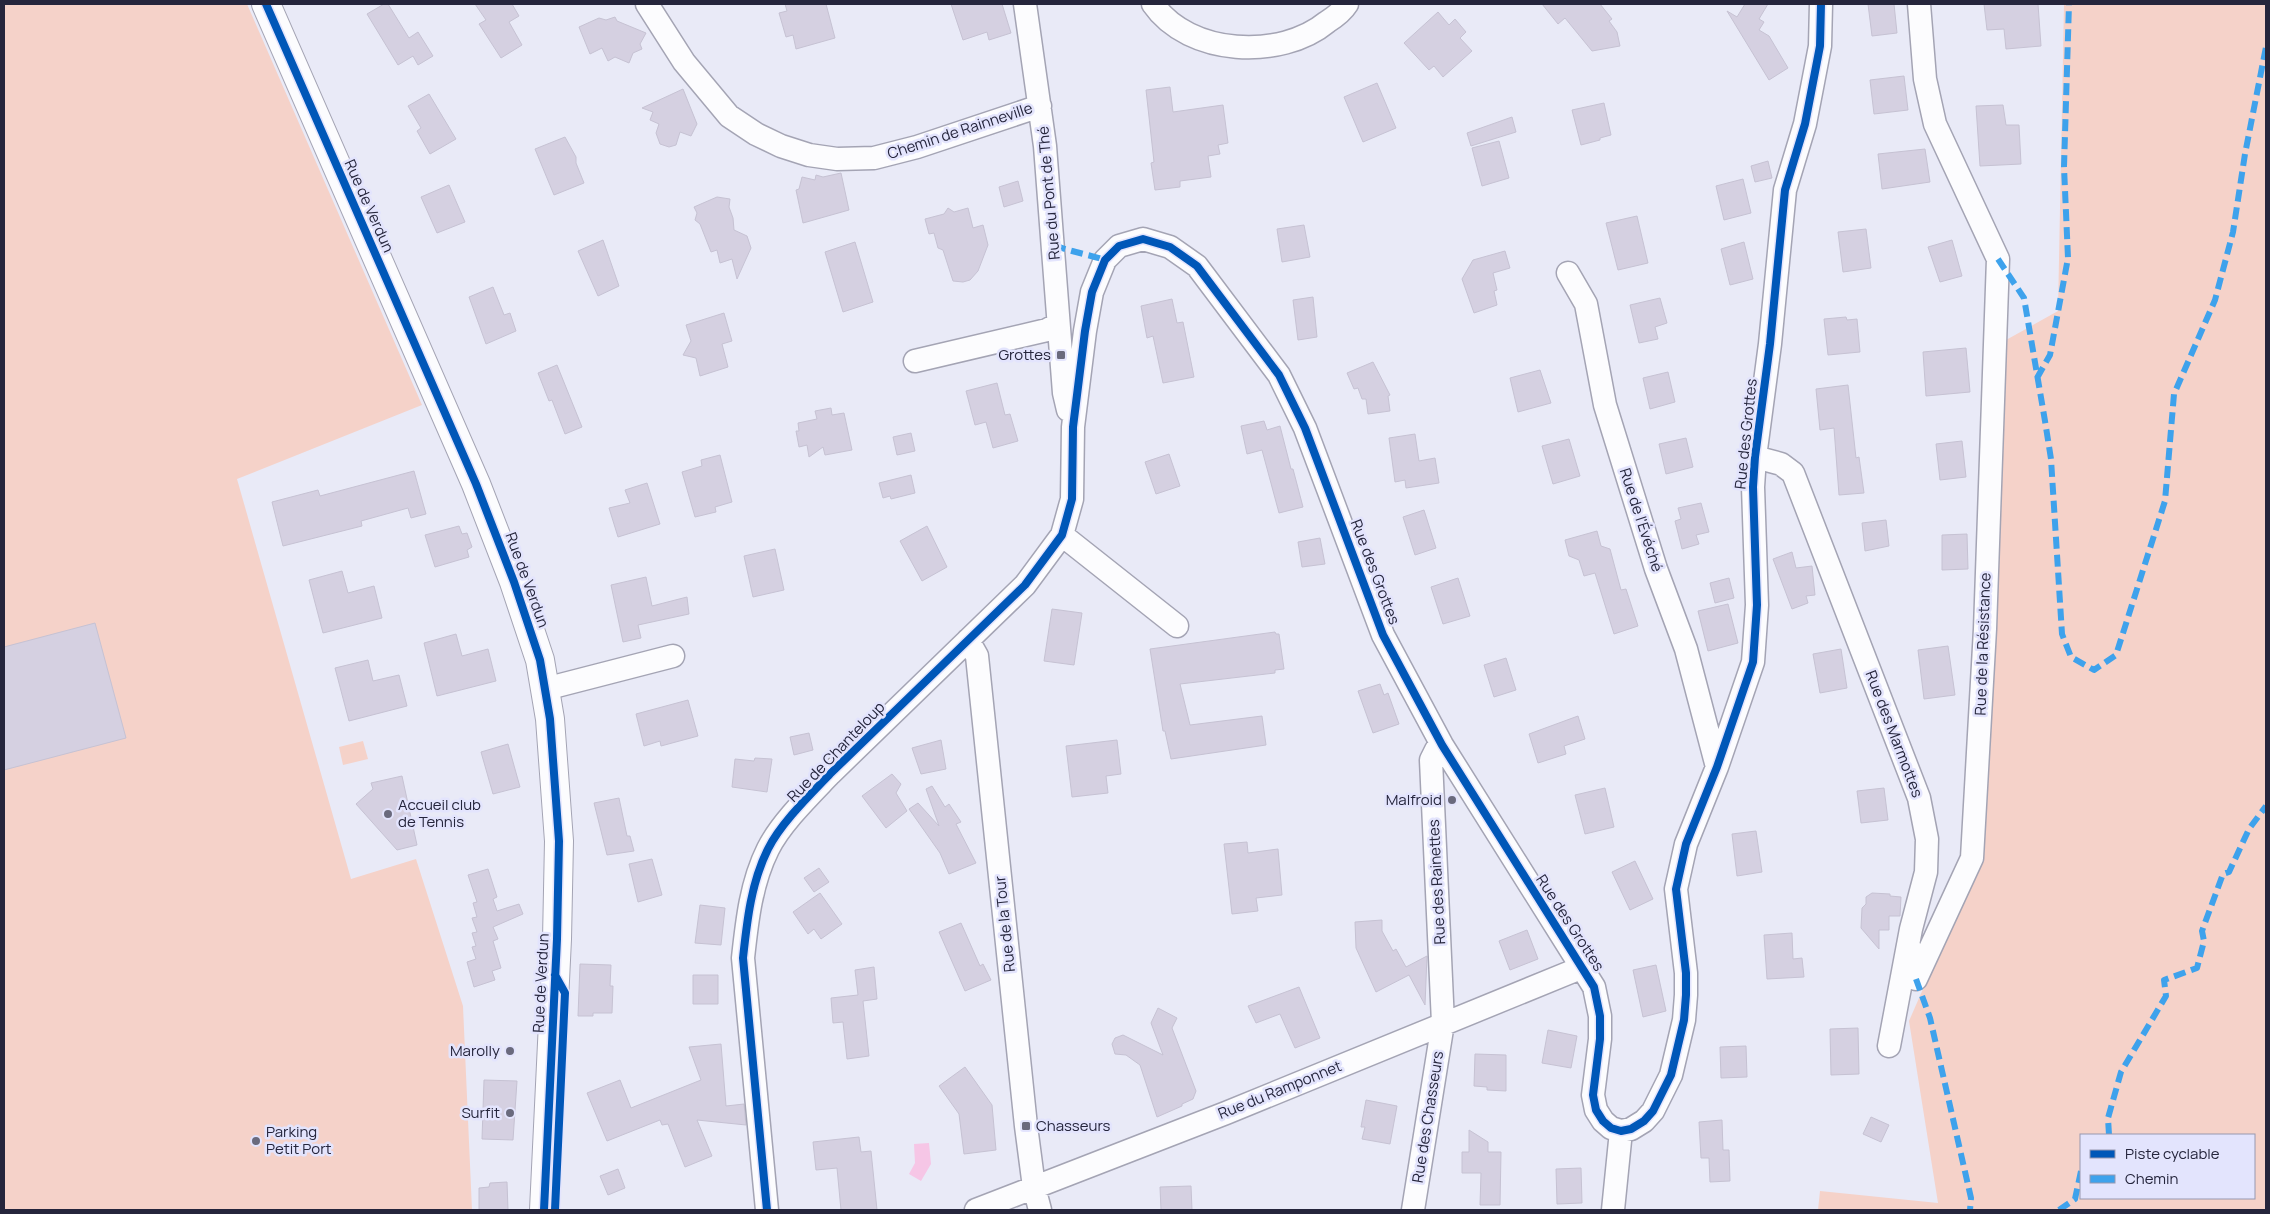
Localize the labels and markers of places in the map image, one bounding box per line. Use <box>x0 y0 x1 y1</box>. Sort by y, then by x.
place label: Grottes <box>999 344 1051 365</box>
marker: Grottes <box>1055 349 1067 361</box>
place label: Malfroid <box>1386 789 1442 810</box>
place label: Accueil club de Tennis <box>398 794 481 832</box>
marker: Malfroid <box>1446 794 1458 806</box>
marker: Accueil club de Tennis <box>382 808 394 820</box>
place label: Marolly <box>450 1040 500 1061</box>
marker: Marolly <box>504 1045 516 1057</box>
place label: Surfit <box>461 1102 500 1123</box>
marker: Surfit <box>504 1107 516 1119</box>
place label: Chasseurs <box>1036 1115 1111 1136</box>
marker: Chasseurs <box>1020 1120 1032 1132</box>
place label: Parking Petit Port <box>266 1121 332 1159</box>
marker: Parking Petit Port <box>250 1135 262 1147</box>

